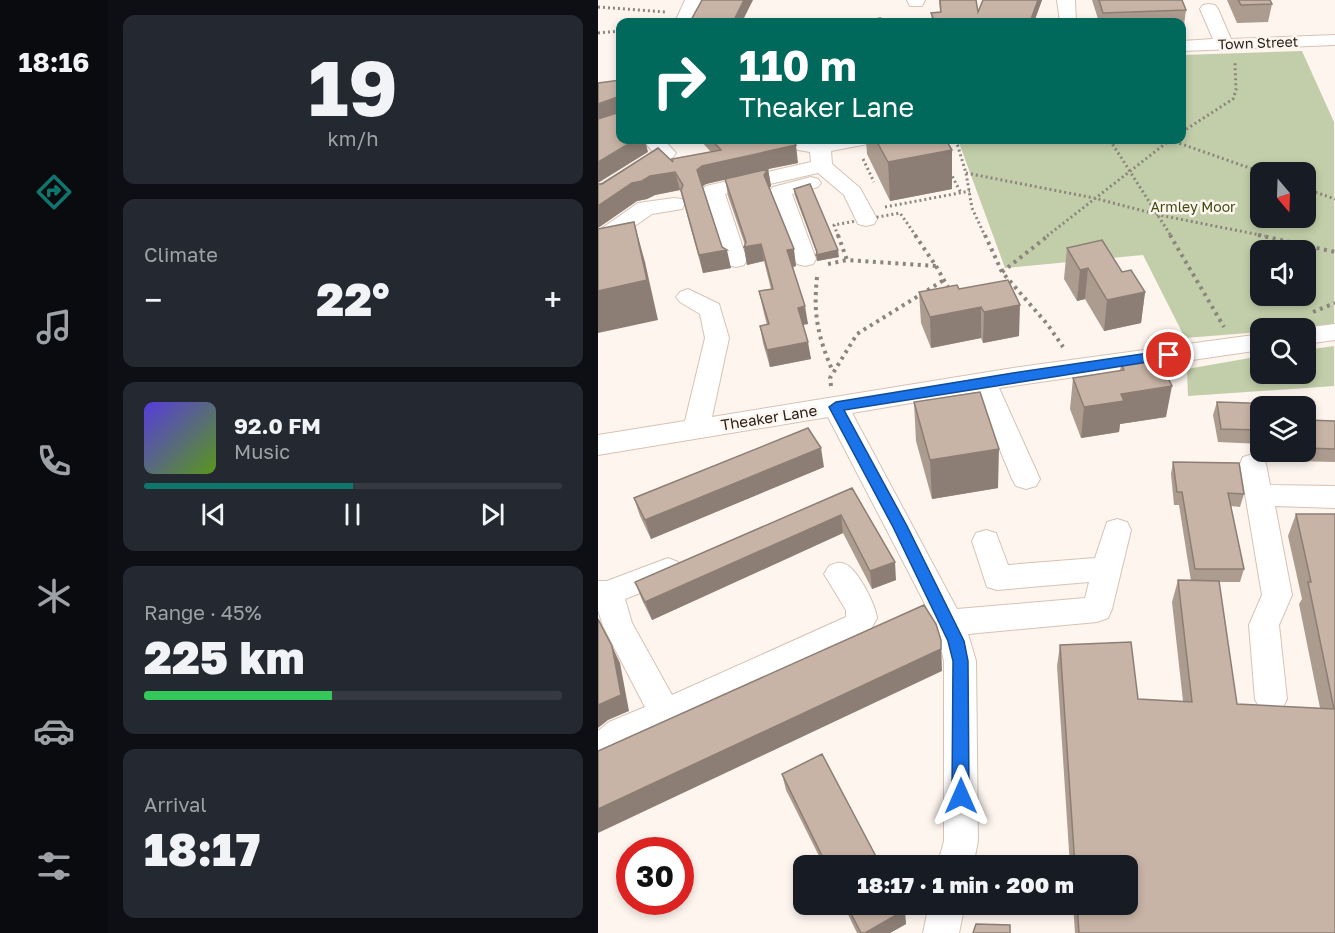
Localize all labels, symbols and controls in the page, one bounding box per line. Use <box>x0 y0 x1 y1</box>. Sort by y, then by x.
street label: Town Street <box>1217 33 1299 52</box>
text: 19 <box>308 40 398 133</box>
text: 110 m <box>739 40 857 90</box>
icon: right <box>640 42 718 120</box>
text: 18:16 <box>19 46 89 78</box>
text: Theaker Lane <box>739 91 914 123</box>
text: km/h <box>328 126 378 150</box>
north arrow <box>1250 162 1316 228</box>
map controls <box>1250 162 1316 462</box>
icon: directions <box>33 171 75 213</box>
park label: Armley Moor <box>1150 198 1236 215</box>
button: sound <box>1250 240 1316 306</box>
text: Climate <box>144 242 218 266</box>
text: 22° <box>316 272 390 326</box>
text: − <box>144 280 162 319</box>
text: + <box>544 280 562 319</box>
icon: music <box>33 306 75 348</box>
button: search <box>1250 318 1316 384</box>
pin <box>1143 329 1194 380</box>
icon: arrive <box>1152 338 1185 371</box>
button: layers <box>1250 396 1316 462</box>
street label: Theaker Lane <box>719 400 819 434</box>
text: 92.0 FM <box>234 412 321 439</box>
text: Music <box>234 439 290 463</box>
icon: phone <box>33 440 75 482</box>
icon: previous <box>197 498 230 531</box>
icon: pause <box>336 498 369 531</box>
icon: next <box>476 498 509 531</box>
icon: climate <box>33 575 75 617</box>
text: Range · 45% <box>144 600 262 624</box>
text: 225 km <box>144 630 305 684</box>
icon: car <box>33 710 75 752</box>
position arrow <box>929 764 993 828</box>
text: Arrival <box>144 792 207 816</box>
text: 18:17 <box>144 822 260 876</box>
speed limit sign: 30 <box>616 837 694 915</box>
icon: filters <box>33 845 75 887</box>
text: 18:17 · 1 min · 200 m <box>857 871 1074 898</box>

